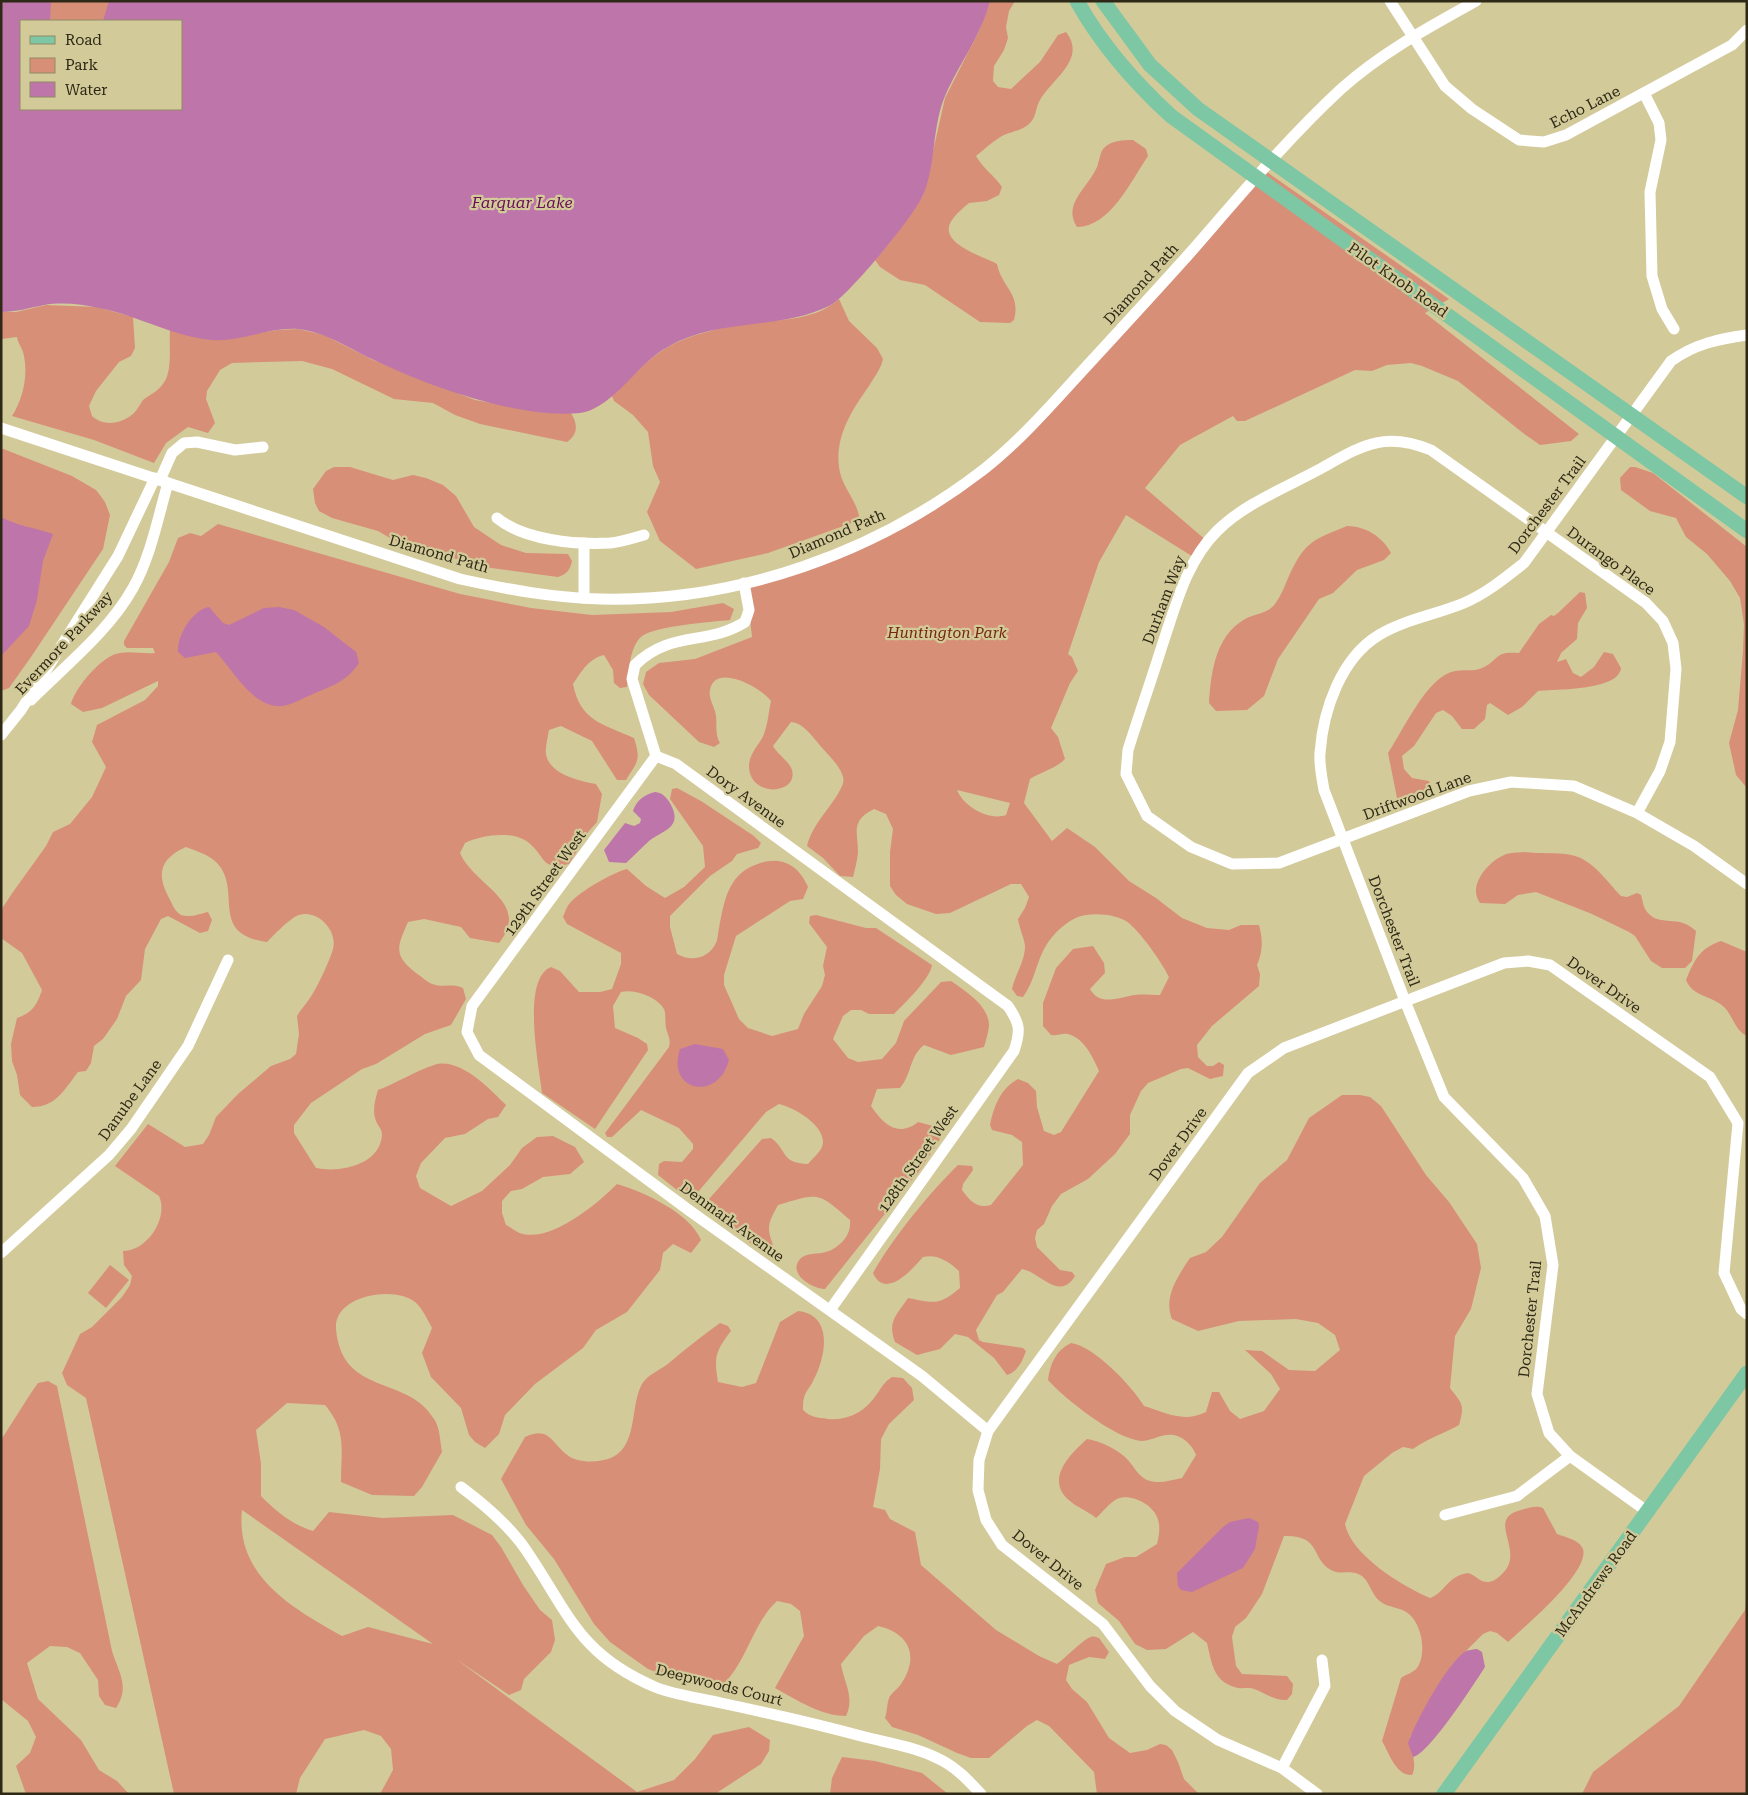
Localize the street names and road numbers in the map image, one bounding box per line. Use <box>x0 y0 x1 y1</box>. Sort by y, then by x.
street label: Echo Lane <box>1547 82 1623 132</box>
street label: Diamond Path <box>1100 239 1182 328</box>
street label: Pilot Knob Road <box>1345 239 1452 321</box>
street label: Dorchester Trail <box>1504 452 1590 557</box>
street label: Diamond Path <box>786 505 888 562</box>
street label: Durango Place <box>1563 523 1659 599</box>
street label: Diamond Path <box>387 531 491 577</box>
street label: Durham Way <box>1139 553 1189 647</box>
street label: Evermore Parkway <box>11 587 117 698</box>
street label: Dory Avenue <box>703 762 789 832</box>
street label: Driftwood Lane <box>1360 768 1474 824</box>
street label: 129th Street West <box>500 826 590 940</box>
street label: Dorchester Trail <box>1365 873 1424 989</box>
street label: Dover Drive <box>1563 953 1645 1017</box>
street label: Danube Lane <box>95 1056 165 1144</box>
street label: 128th Street West <box>874 1102 962 1216</box>
street label: Dover Drive <box>1145 1104 1211 1184</box>
street label: Denmark Avenue <box>676 1178 788 1266</box>
street label: Dorchester Trail <box>1515 1259 1545 1378</box>
street label: Dover Drive <box>1009 1526 1087 1594</box>
street label: McAndrews Road <box>1552 1527 1641 1640</box>
street label: Deepwoods Court <box>654 1661 785 1710</box>

